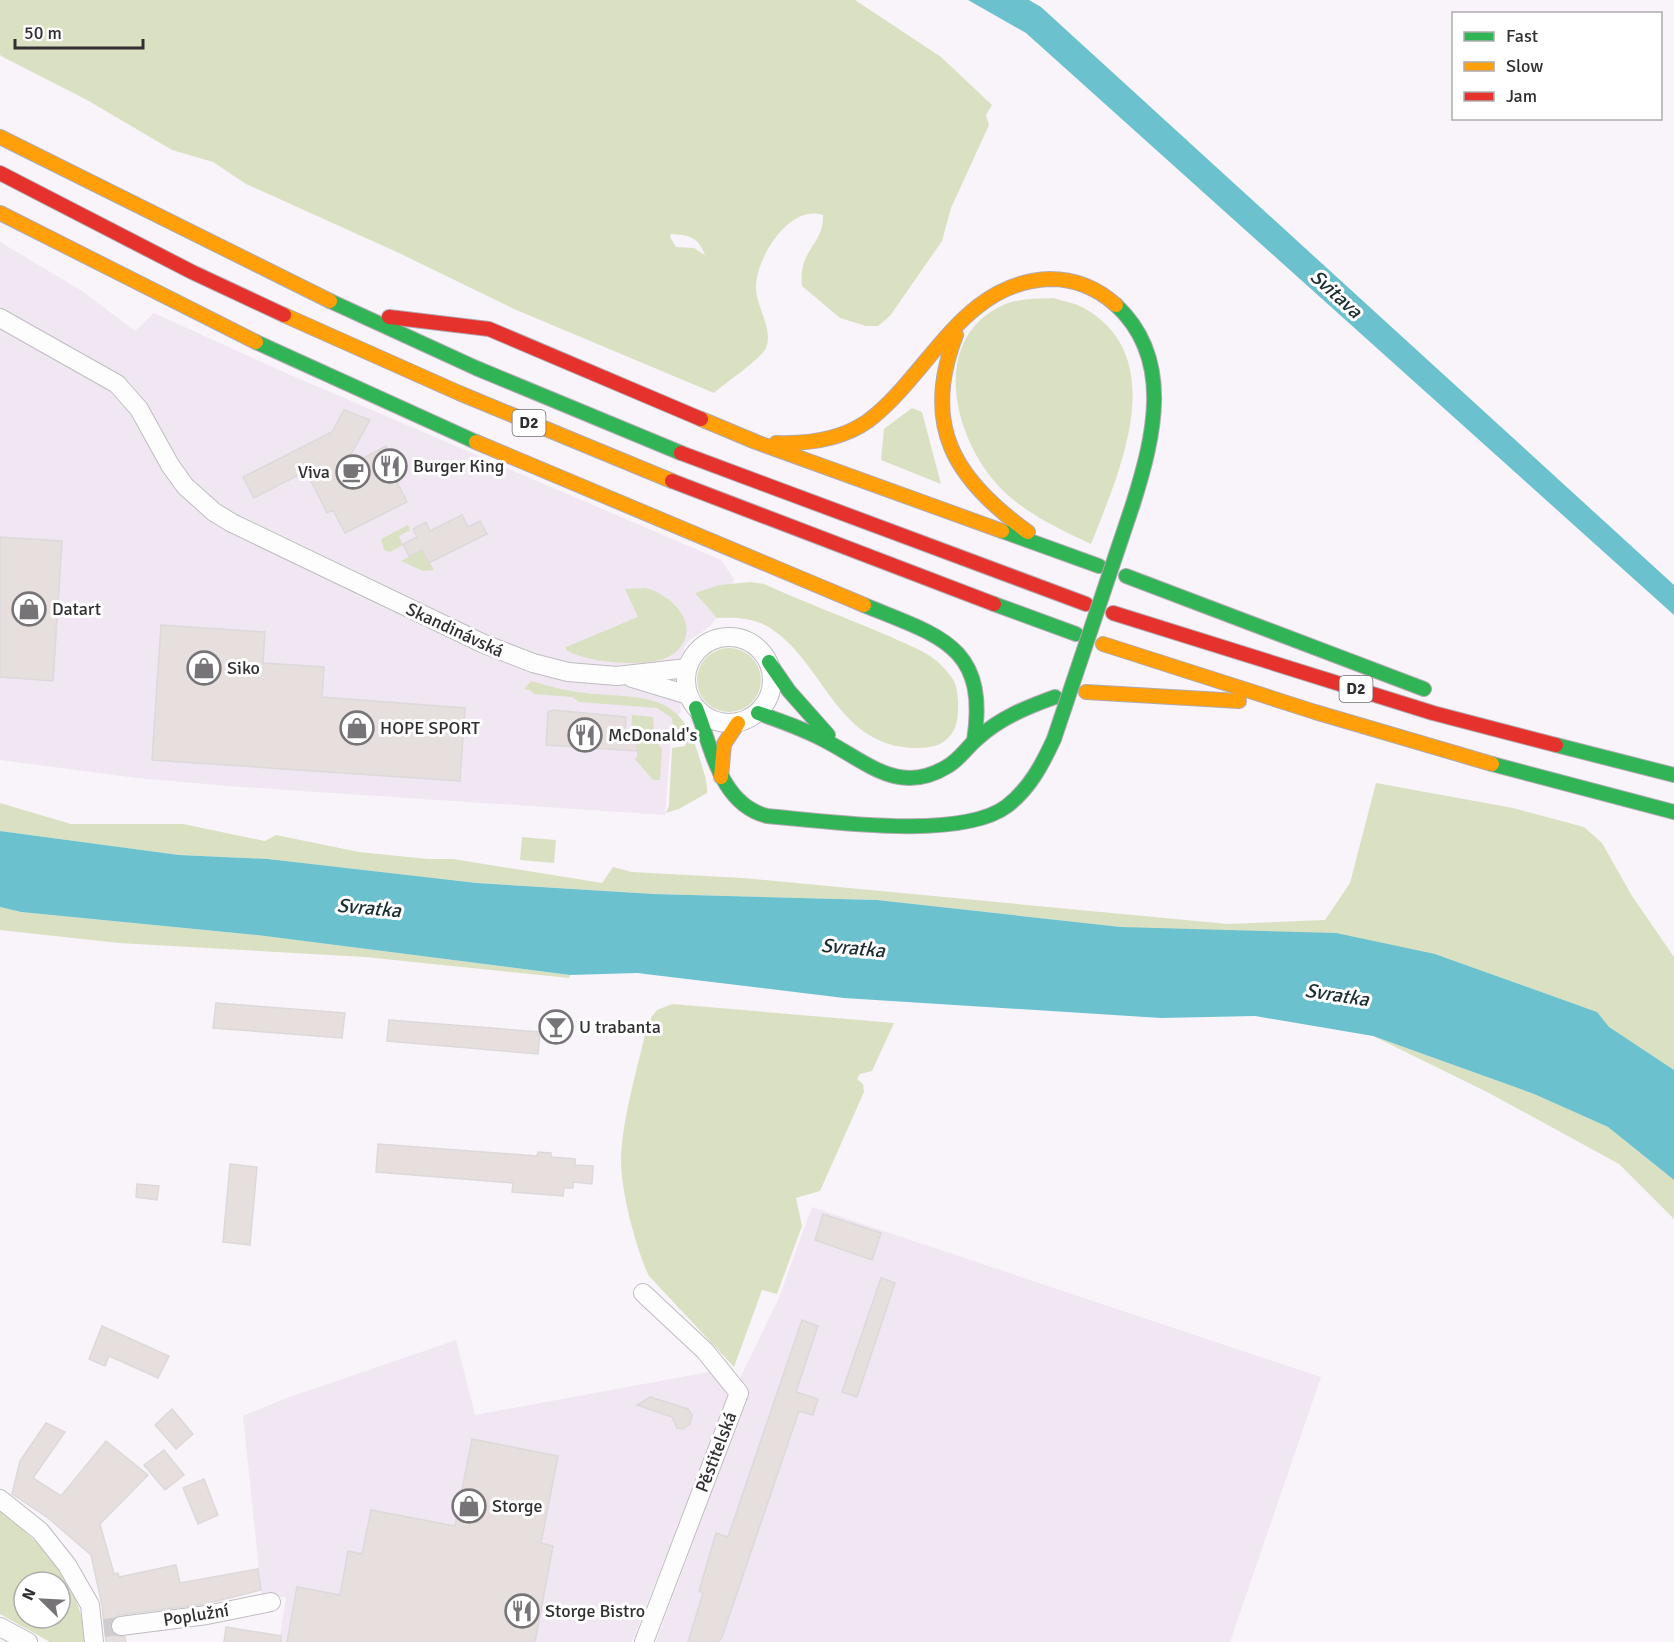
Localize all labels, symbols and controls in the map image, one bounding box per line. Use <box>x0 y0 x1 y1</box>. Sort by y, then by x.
scale bar <box>15 12 142 50</box>
legend <box>1452 12 1662 120</box>
text: 50 m <box>24 22 62 44</box>
text: Fast <box>1506 25 1538 47</box>
text: Slow <box>1506 55 1543 77</box>
text: Jam <box>1506 85 1537 107</box>
water label: Svitava <box>1305 264 1368 324</box>
road number: D2 <box>512 410 546 436</box>
restaurant icon: Burger King <box>372 448 408 484</box>
cafe icon: Viva <box>335 454 371 490</box>
place label: Burger King <box>413 455 504 477</box>
place label: Viva <box>298 461 330 483</box>
shop icon: Datart <box>11 591 47 627</box>
place label: Datart <box>52 598 101 620</box>
street label: Skandinávská <box>403 598 507 662</box>
shop icon: Siko <box>186 650 222 686</box>
place label: Siko <box>227 657 260 679</box>
road number: D2 <box>1340 676 1372 702</box>
shop icon: HOPE SPORT <box>339 710 375 746</box>
place label: HOPE SPORT <box>380 717 480 739</box>
restaurant icon: McDonald's <box>567 717 603 753</box>
place label: McDonald's <box>608 724 697 746</box>
water label: Svratka <box>336 893 403 923</box>
water label: Svratka <box>820 933 887 963</box>
water label: Svratka <box>1303 978 1371 1012</box>
bar icon: U trabanta <box>538 1009 574 1045</box>
place label: U trabanta <box>579 1016 661 1038</box>
street label: Pěstitelská <box>691 1409 741 1495</box>
shop icon: Storge <box>451 1488 487 1524</box>
place label: Storge <box>492 1495 542 1517</box>
north arrow <box>12 1570 72 1630</box>
text: N <box>18 1585 41 1603</box>
restaurant icon: Storge Bistro <box>504 1593 540 1629</box>
street label: Poplužní <box>162 1599 231 1631</box>
place label: Storge Bistro <box>545 1600 645 1622</box>

